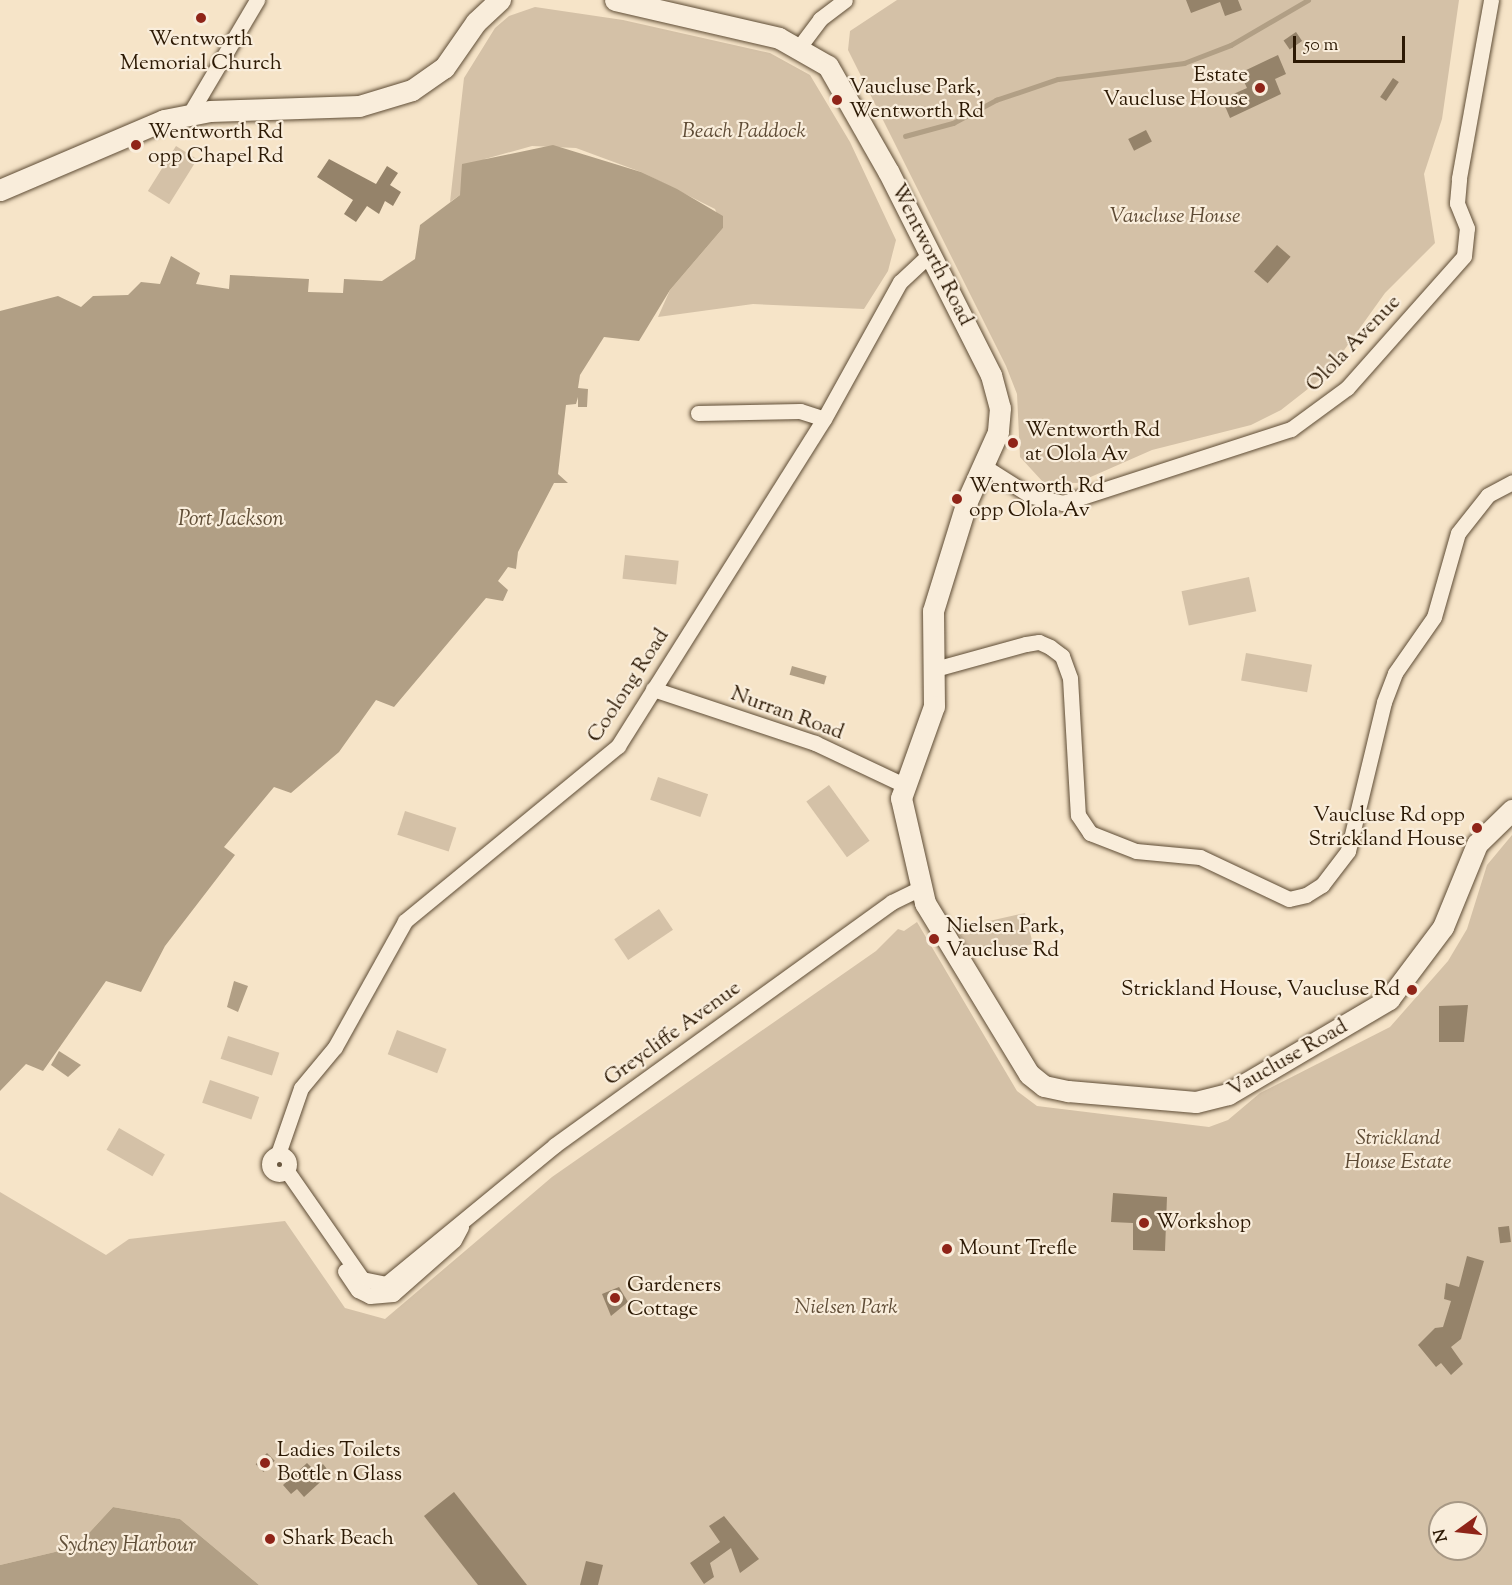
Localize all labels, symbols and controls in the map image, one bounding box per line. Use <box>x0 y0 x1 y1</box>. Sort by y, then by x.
marker: Wentworth Memorial Church <box>194 11 208 25</box>
scale bar <box>1296 24 1408 62</box>
place label: Wentworth Memorial Church <box>120 27 282 77</box>
text: 50 m <box>1304 33 1338 59</box>
place label: Estate Vaucluse House <box>1103 63 1248 113</box>
place label: Vaucluse Park, Wentworth Rd <box>849 75 984 125</box>
marker: Estate Vaucluse House <box>1253 81 1267 95</box>
marker: Vaucluse Park, Wentworth Rd <box>830 93 844 107</box>
park label: Beach Paddock <box>682 119 806 145</box>
place label: Wentworth Rd opp Chapel Rd <box>148 120 284 170</box>
marker: Wentworth Rd opp Chapel Rd <box>129 138 143 152</box>
street label: Wentworth Road <box>884 180 978 330</box>
park label: Vaucluse House <box>1110 204 1240 230</box>
street label: Olola Avenue <box>1301 290 1407 398</box>
place label: Wentworth Rd at Olola Av <box>1025 418 1160 468</box>
marker: Wentworth Rd at Olola Av <box>1006 436 1020 450</box>
place label: Wentworth Rd opp Olola Av <box>969 474 1104 524</box>
marker: Wentworth Rd opp Olola Av <box>950 492 964 506</box>
water label: Port Jackson <box>178 508 284 534</box>
street label: Coolong Road <box>583 624 675 748</box>
street label: Nurran Road <box>727 682 847 746</box>
place label: Vaucluse Rd opp Strickland House <box>1308 803 1465 853</box>
marker: Vaucluse Rd opp Strickland House <box>1470 821 1484 835</box>
place label: Nielsen Park, Vaucluse Rd <box>946 914 1064 964</box>
marker: Nielsen Park, Vaucluse Rd <box>927 932 941 946</box>
street label: Greycliffe Avenue <box>600 976 746 1092</box>
place label: Strickland House, Vaucluse Rd <box>1121 977 1400 1003</box>
marker: Strickland House, Vaucluse Rd <box>1405 983 1419 997</box>
street label: Vaucluse Road <box>1224 1015 1352 1103</box>
park label: Strickland House Estate <box>1345 1126 1451 1176</box>
place label: Workshop <box>1156 1210 1251 1236</box>
marker: Workshop <box>1137 1216 1151 1230</box>
place label: Mount Trefle <box>959 1236 1077 1262</box>
marker: Mount Trefle <box>940 1242 954 1256</box>
place label: Gardeners Cottage <box>627 1273 721 1323</box>
marker: Gardeners Cottage <box>608 1291 622 1305</box>
park label: Nielsen Park <box>794 1295 898 1321</box>
place label: Ladies Toilets Bottle n Glass <box>277 1438 402 1488</box>
marker: Ladies Toilets Bottle n Glass <box>258 1456 272 1470</box>
north arrow <box>1428 1501 1488 1561</box>
place label: Shark Beach <box>282 1526 394 1552</box>
text: N <box>1429 1526 1455 1544</box>
marker: Shark Beach <box>263 1532 277 1546</box>
water label: Sydney Harbour <box>58 1534 196 1560</box>

